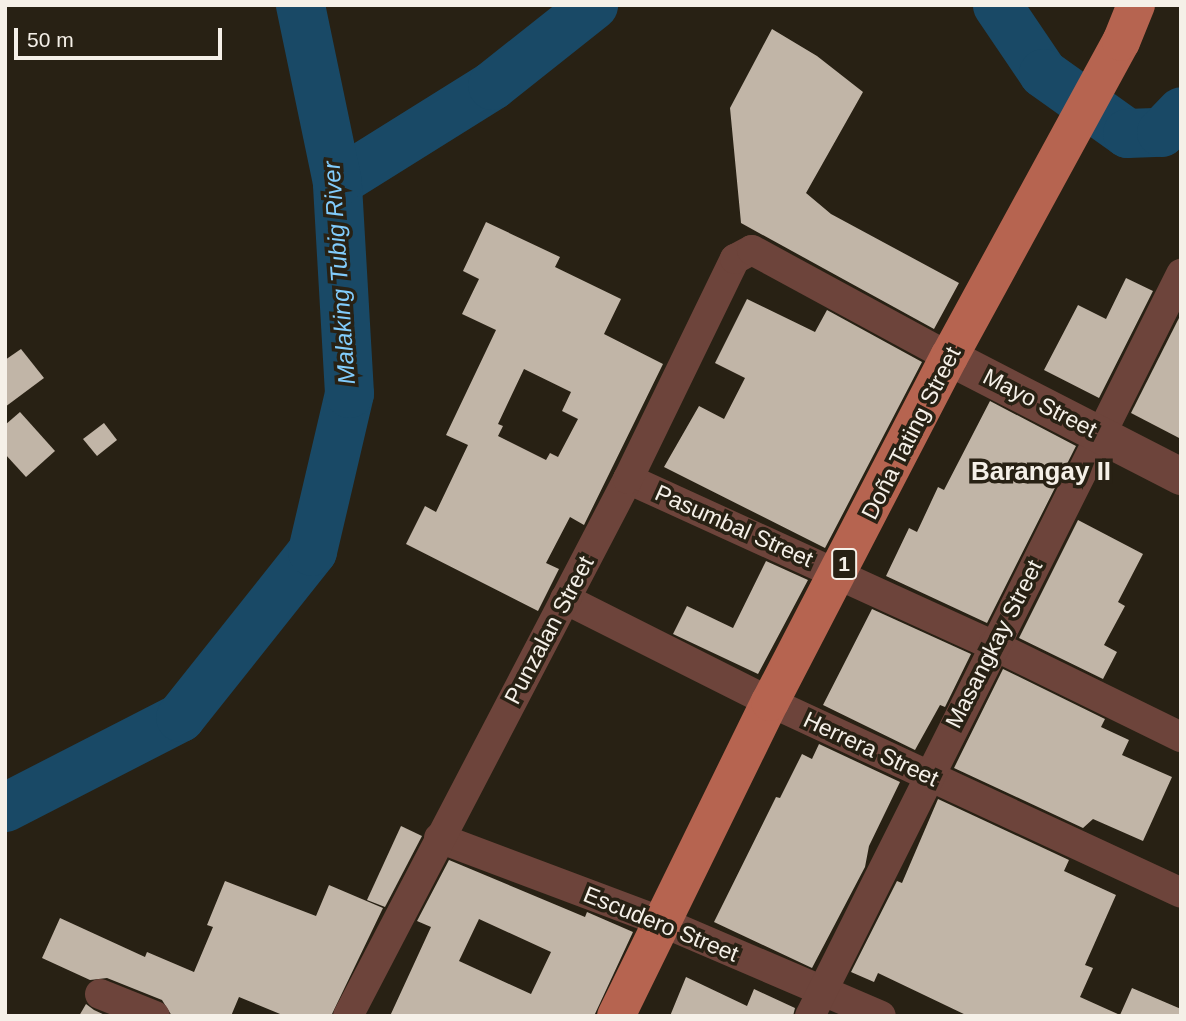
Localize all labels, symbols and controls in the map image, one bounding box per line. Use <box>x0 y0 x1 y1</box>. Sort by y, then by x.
scale bar <box>18 14 226 58</box>
text: 50 m <box>27 28 74 51</box>
water label: Malaking Tubig River <box>317 160 361 386</box>
street label: Doña Tating Street <box>855 342 967 524</box>
street label: Mayo Street <box>978 363 1102 443</box>
district label: Barangay II <box>971 456 1111 488</box>
street label: Pasumbal Street <box>651 479 817 573</box>
road number: 1 <box>830 546 858 582</box>
street label: Punzalan Street <box>498 551 600 709</box>
street label: Masangkay Street <box>940 555 1048 733</box>
street label: Herrera Street <box>799 706 943 792</box>
street label: Escudero Street <box>579 880 743 968</box>

